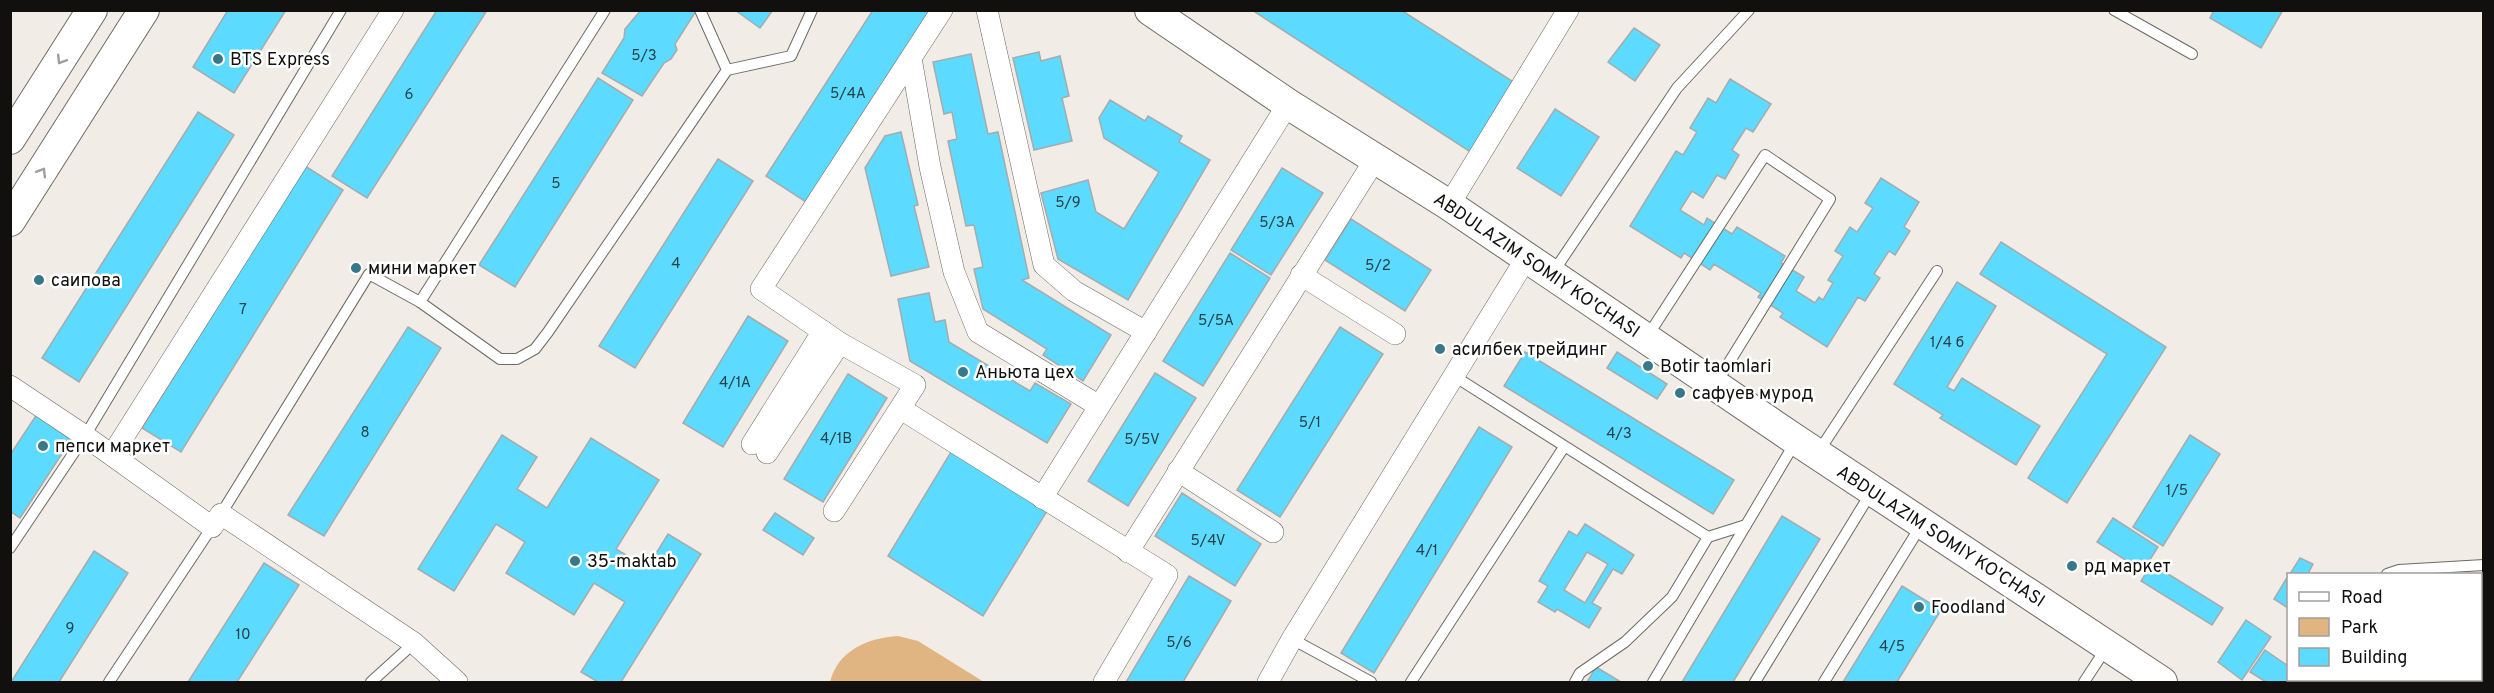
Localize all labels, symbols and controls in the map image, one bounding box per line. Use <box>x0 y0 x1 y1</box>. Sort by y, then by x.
house number: 5/3 <box>631 47 657 66</box>
place label: BTS Express <box>230 49 330 72</box>
marker: BTS Express <box>211 52 225 66</box>
one-way arrow <box>56 54 68 64</box>
house number: 5/4A <box>830 85 866 104</box>
house number: 6 <box>405 86 414 105</box>
one-way arrow <box>34 168 46 178</box>
house number: 5 <box>551 175 561 194</box>
street label: ABDULAZIM SOMIY KO'CHASI <box>1429 189 1644 344</box>
house number: 5/9 <box>1055 194 1081 213</box>
house number: 5/3A <box>1259 214 1295 233</box>
house number: 4 <box>671 255 681 274</box>
house number: 5/2 <box>1365 257 1391 276</box>
place label: мини маркет <box>368 258 477 281</box>
marker: мини маркет <box>349 261 363 275</box>
place label: саипова <box>51 270 121 293</box>
marker: саипова <box>32 273 46 287</box>
house number: 7 <box>239 301 247 320</box>
house number: 5/5A <box>1198 312 1234 331</box>
house number: 1/4 б <box>1930 334 1964 353</box>
place label: асилбек трейдинг <box>1452 339 1608 362</box>
marker: асилбек трейдинг <box>1433 342 1447 356</box>
place label: Botir taomlari <box>1660 356 1772 379</box>
marker: Botir taomlari <box>1641 359 1655 373</box>
place label: Аньюта цех <box>975 362 1074 385</box>
marker: Аньюта цех <box>956 365 970 379</box>
house number: 4/1A <box>719 374 751 393</box>
place label: сафуев мурод <box>1692 383 1813 406</box>
marker: сафуев мурод <box>1673 386 1687 400</box>
house number: 5/1 <box>1299 414 1321 433</box>
house number: 8 <box>360 424 370 443</box>
house number: 4/3 <box>1606 425 1632 444</box>
house number: 4/1B <box>820 430 852 449</box>
house number: 5/5V <box>1124 431 1160 450</box>
place label: пепси маркет <box>55 436 170 459</box>
marker: пепси маркет <box>36 439 50 453</box>
street label: ABDULAZIM SOMIY KO'CHASI <box>1832 461 2049 613</box>
house number: 1/5 <box>2166 482 2188 501</box>
house number: 5/4V <box>1191 532 1226 551</box>
house number: 4/1 <box>1416 542 1438 561</box>
place label: 35-maktab <box>587 551 677 574</box>
marker: 35-maktab <box>568 554 582 568</box>
place label: рд маркет <box>2084 556 2171 579</box>
marker: рд маркет <box>2065 559 2079 573</box>
legend <box>2287 573 2482 681</box>
text: Road <box>2341 587 2383 610</box>
place label: Foodland <box>1931 597 2005 620</box>
marker: Foodland <box>1912 600 1926 614</box>
text: Park <box>2341 617 2378 640</box>
house number: 9 <box>66 620 74 639</box>
house number: 10 <box>235 626 251 645</box>
house number: 5/6 <box>1166 634 1192 653</box>
house number: 4/5 <box>1879 638 1905 657</box>
text: Building <box>2341 647 2407 670</box>

